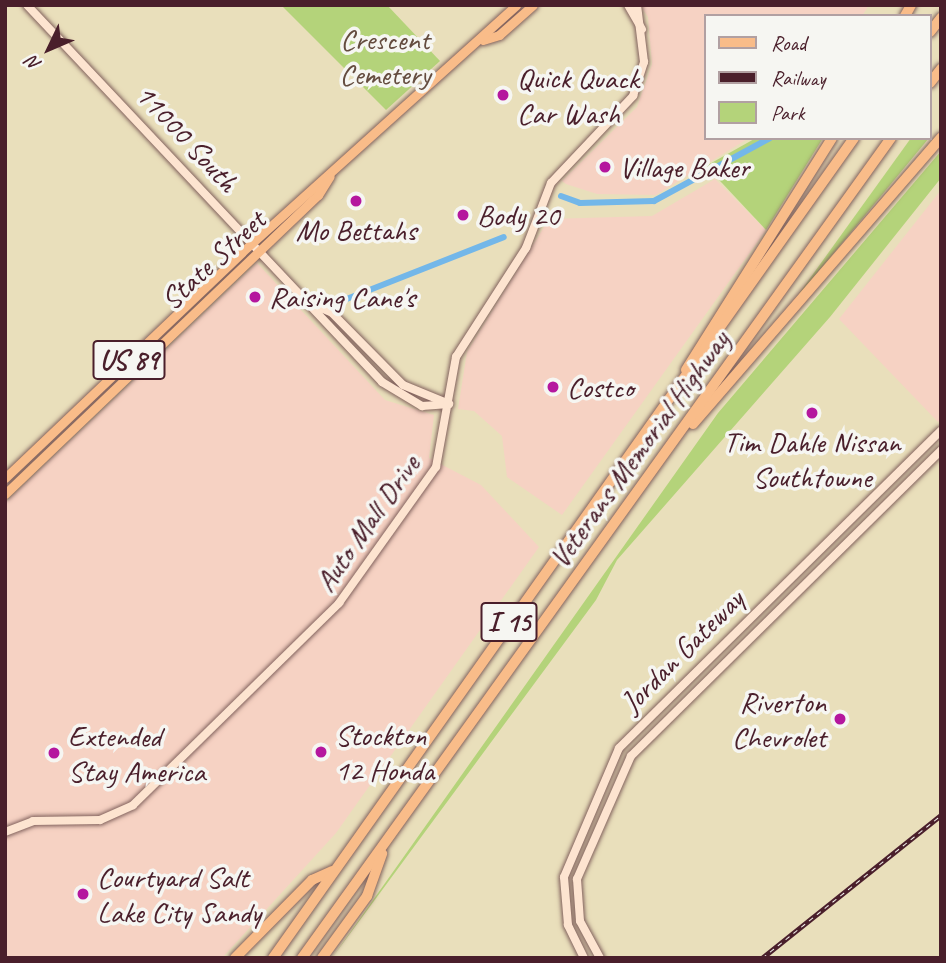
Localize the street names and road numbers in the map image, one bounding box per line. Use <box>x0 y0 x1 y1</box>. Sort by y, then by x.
street label: 11000 South <box>128 77 246 199</box>
street label: State Street <box>153 202 273 318</box>
street label: Veterans Memorial Highway <box>541 324 737 574</box>
road number: US 89 <box>92 336 166 384</box>
street label: Auto Mall Drive <box>306 447 428 599</box>
street label: Jordan Gateway <box>613 582 751 720</box>
road number: I 15 <box>479 598 539 646</box>

